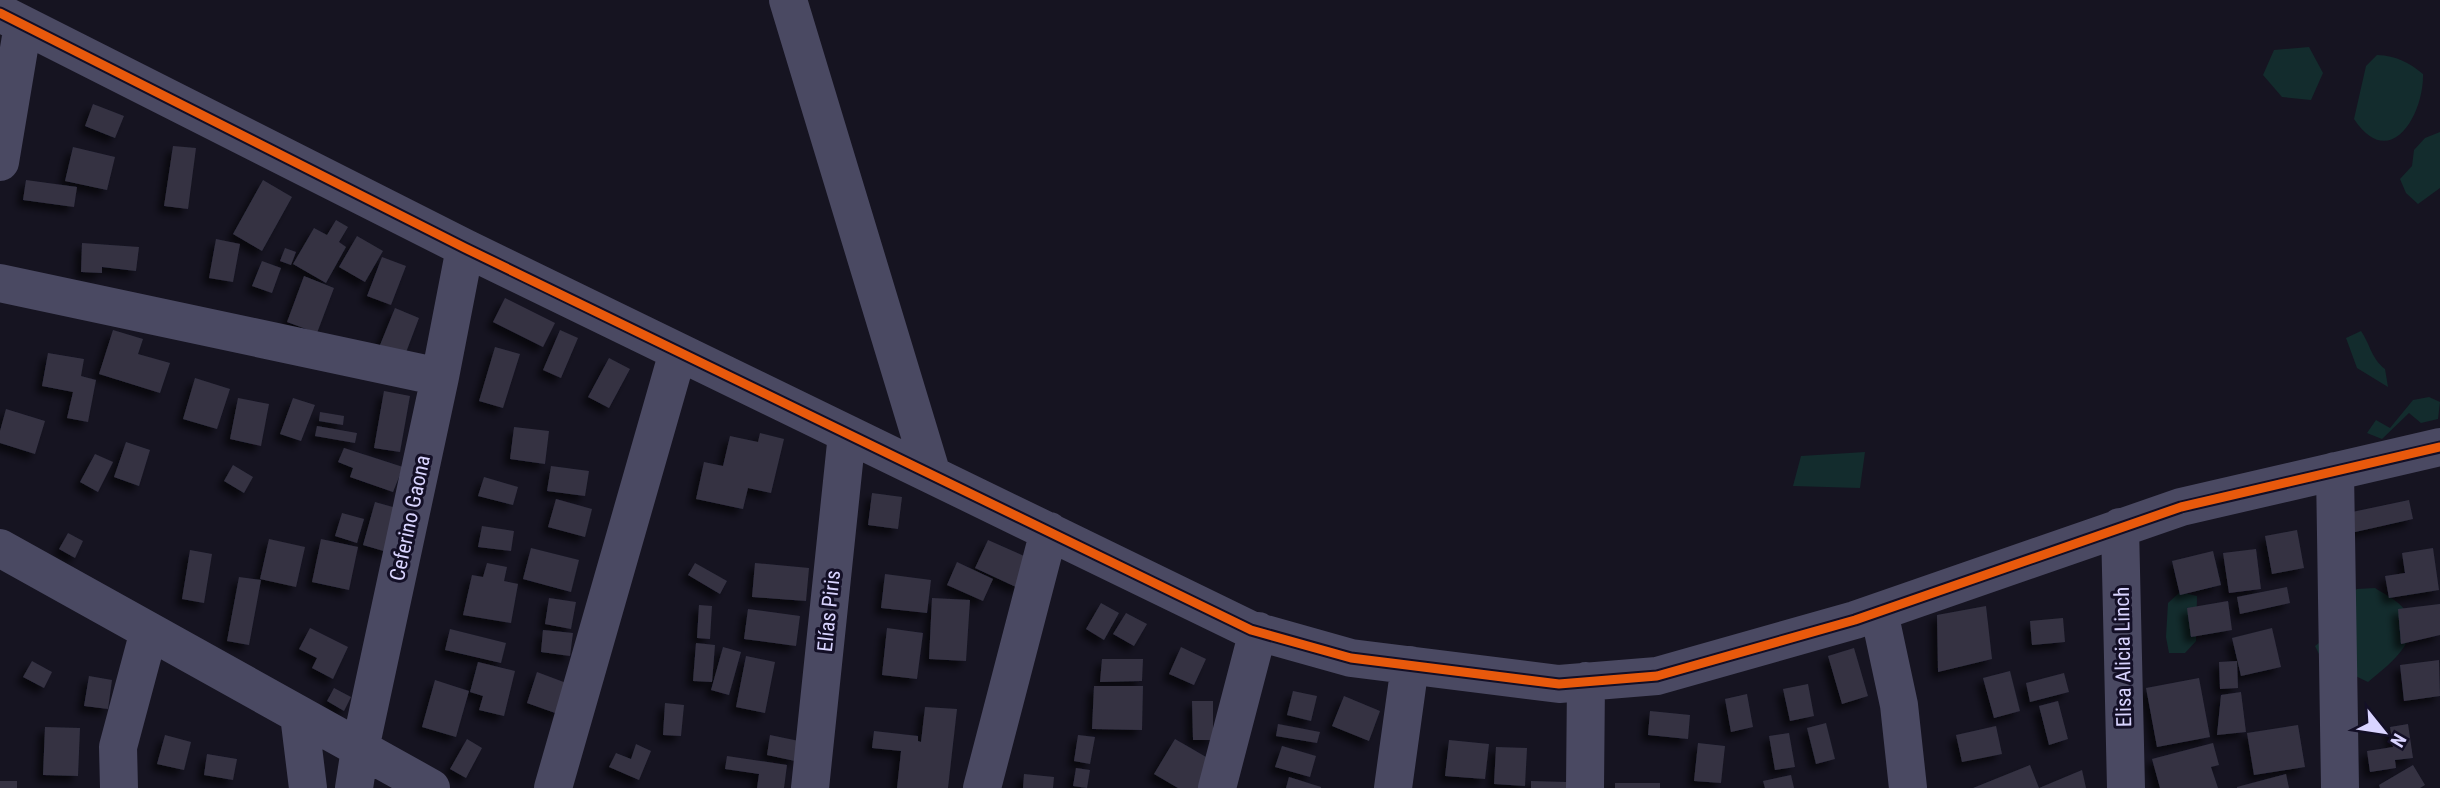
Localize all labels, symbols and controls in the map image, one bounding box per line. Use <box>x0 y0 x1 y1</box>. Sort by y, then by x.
street label: Ceferino Gaona <box>385 453 435 583</box>
street label: Elías Piris <box>813 569 845 653</box>
street label: Elisa Alicia Linch <box>2110 587 2136 727</box>
north arrow <box>2349 697 2419 767</box>
text: N <box>2385 729 2411 751</box>

